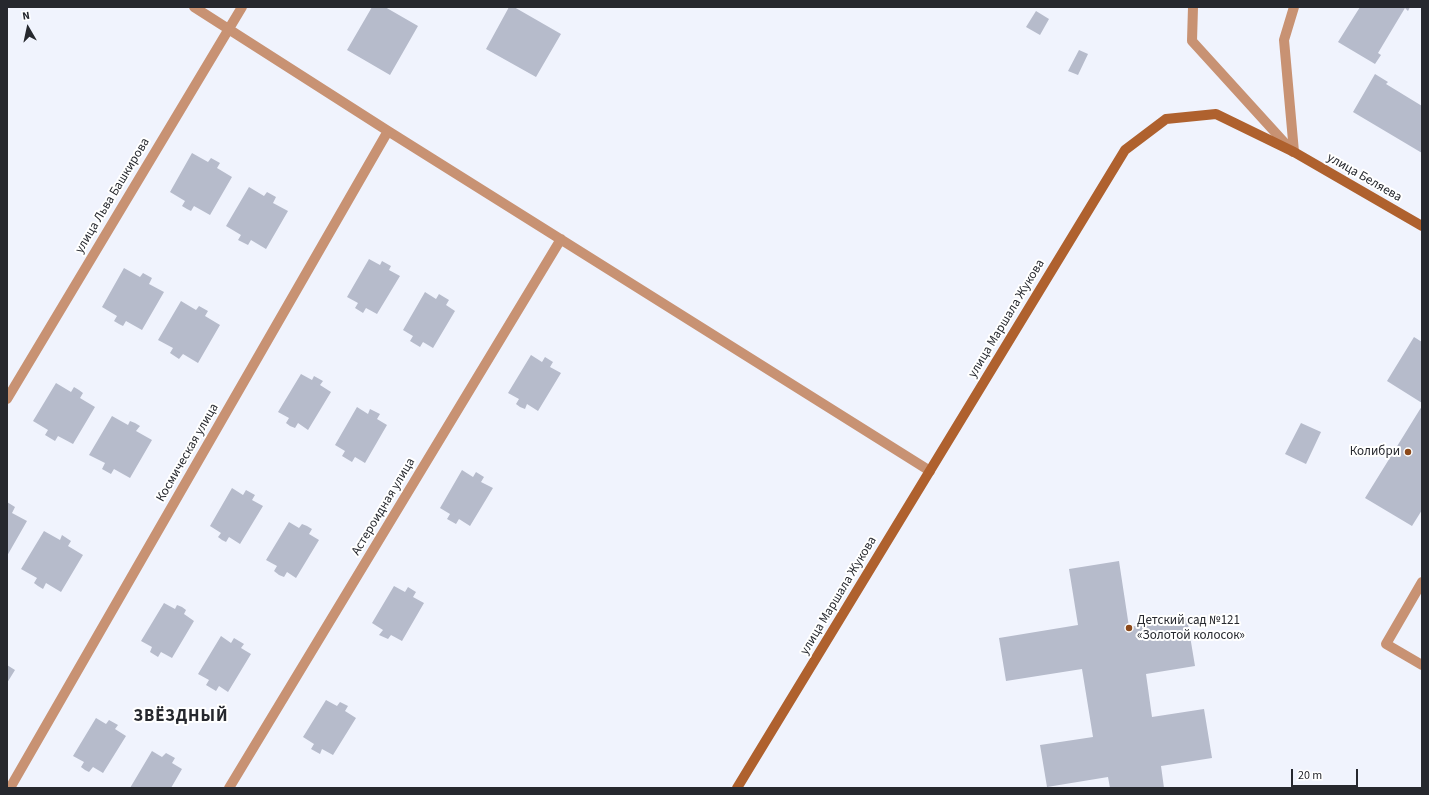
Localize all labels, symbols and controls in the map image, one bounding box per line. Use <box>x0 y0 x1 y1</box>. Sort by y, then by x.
north arrow <box>8 8 48 48</box>
text: N <box>21 8 31 24</box>
street label: улица Льва Башкирова <box>72 135 154 257</box>
street label: улица Беляева <box>1324 150 1404 206</box>
street label: улица Маршала Жукова <box>965 257 1049 381</box>
street label: Космическая улица <box>153 401 223 505</box>
place label: Колибри <box>1350 444 1400 460</box>
marker: Колибри <box>1403 447 1413 457</box>
street label: Астероидная улица <box>349 455 419 559</box>
street label: улица Маршала Жукова <box>797 534 881 658</box>
place label: Детский сад №121 «Золотой колосок» <box>1137 613 1245 644</box>
marker: Детский сад №121 «Золотой колосок» <box>1124 623 1134 633</box>
district label: ЗВЁЗДНЫЙ <box>134 707 228 727</box>
scale bar <box>1293 761 1360 787</box>
text: 20 m <box>1298 767 1322 784</box>

